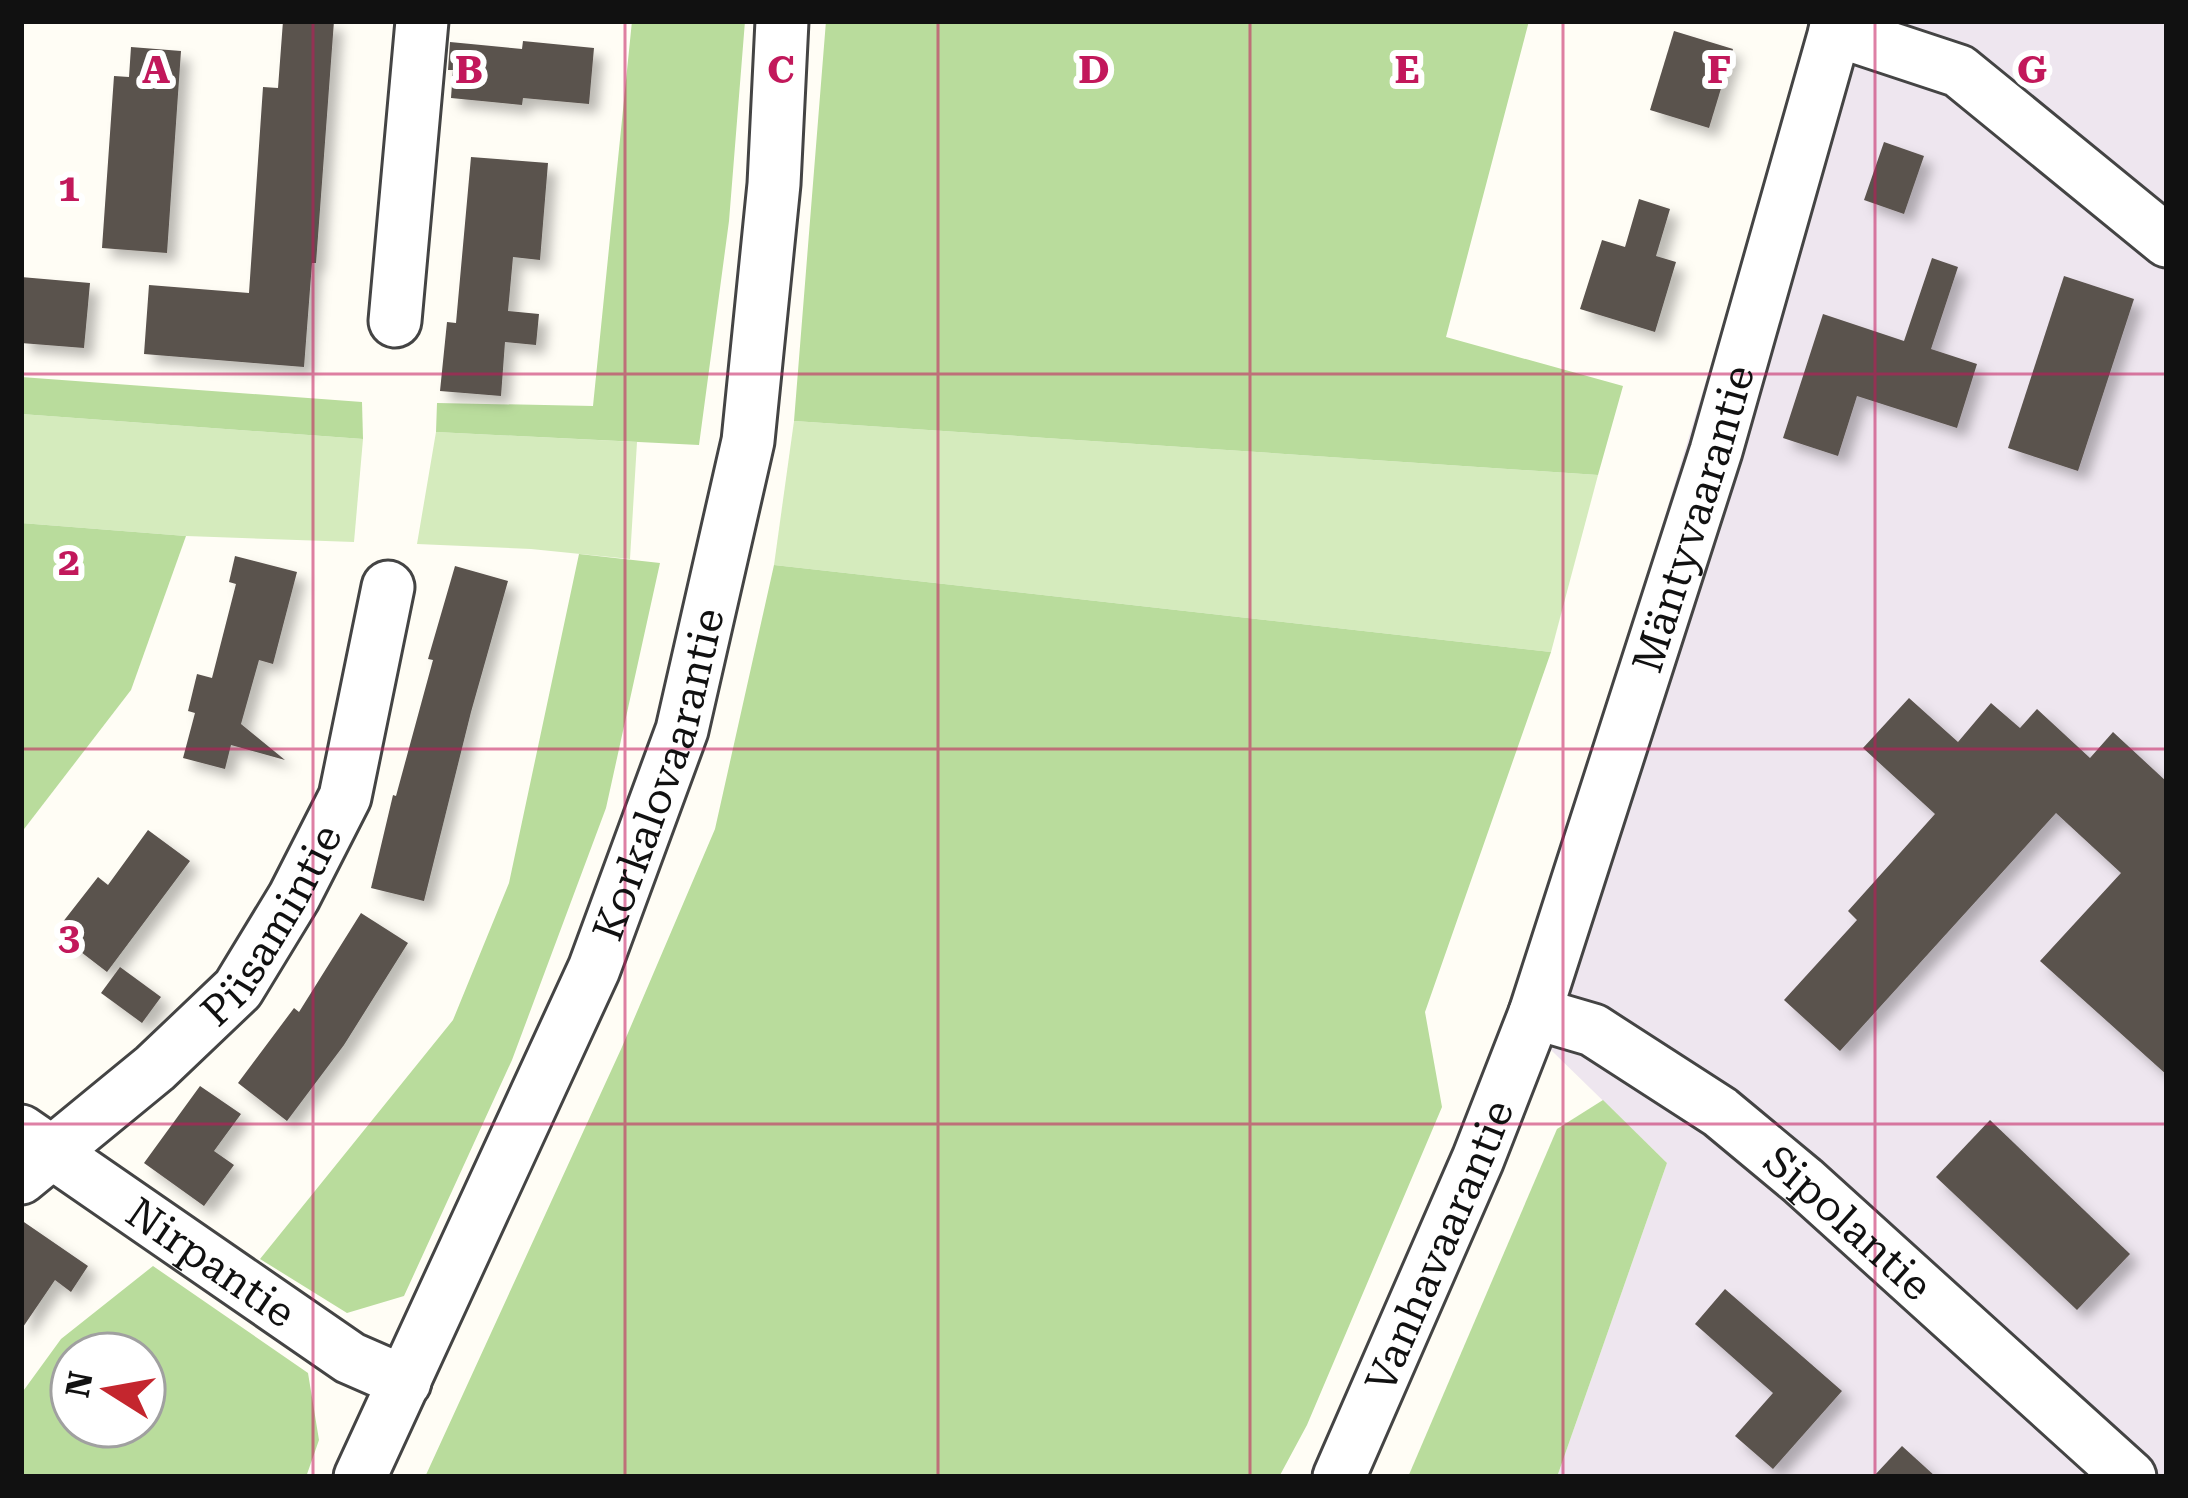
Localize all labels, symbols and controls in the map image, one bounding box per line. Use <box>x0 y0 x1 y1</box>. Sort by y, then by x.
text: A <box>142 47 170 93</box>
text: B <box>455 47 483 93</box>
text: C <box>767 47 795 93</box>
text: D <box>1078 47 1110 93</box>
text: E <box>1394 47 1420 93</box>
text: F <box>1707 47 1731 93</box>
text: G <box>2017 47 2047 93</box>
text: 1 <box>58 165 80 211</box>
street label: Mäntyvaarantie <box>1622 360 1764 678</box>
text: 2 <box>58 539 80 585</box>
street label: Korkalovaarantie <box>583 604 734 947</box>
street label: Piisamintie <box>191 816 352 1036</box>
text: 3 <box>58 914 80 960</box>
street label: Vanhavaarantie <box>1355 1093 1523 1399</box>
street label: Sipolantie <box>1754 1135 1942 1311</box>
street label: Nirpantie <box>117 1188 304 1338</box>
north arrow <box>48 1330 168 1450</box>
text: N <box>57 1368 101 1401</box>

